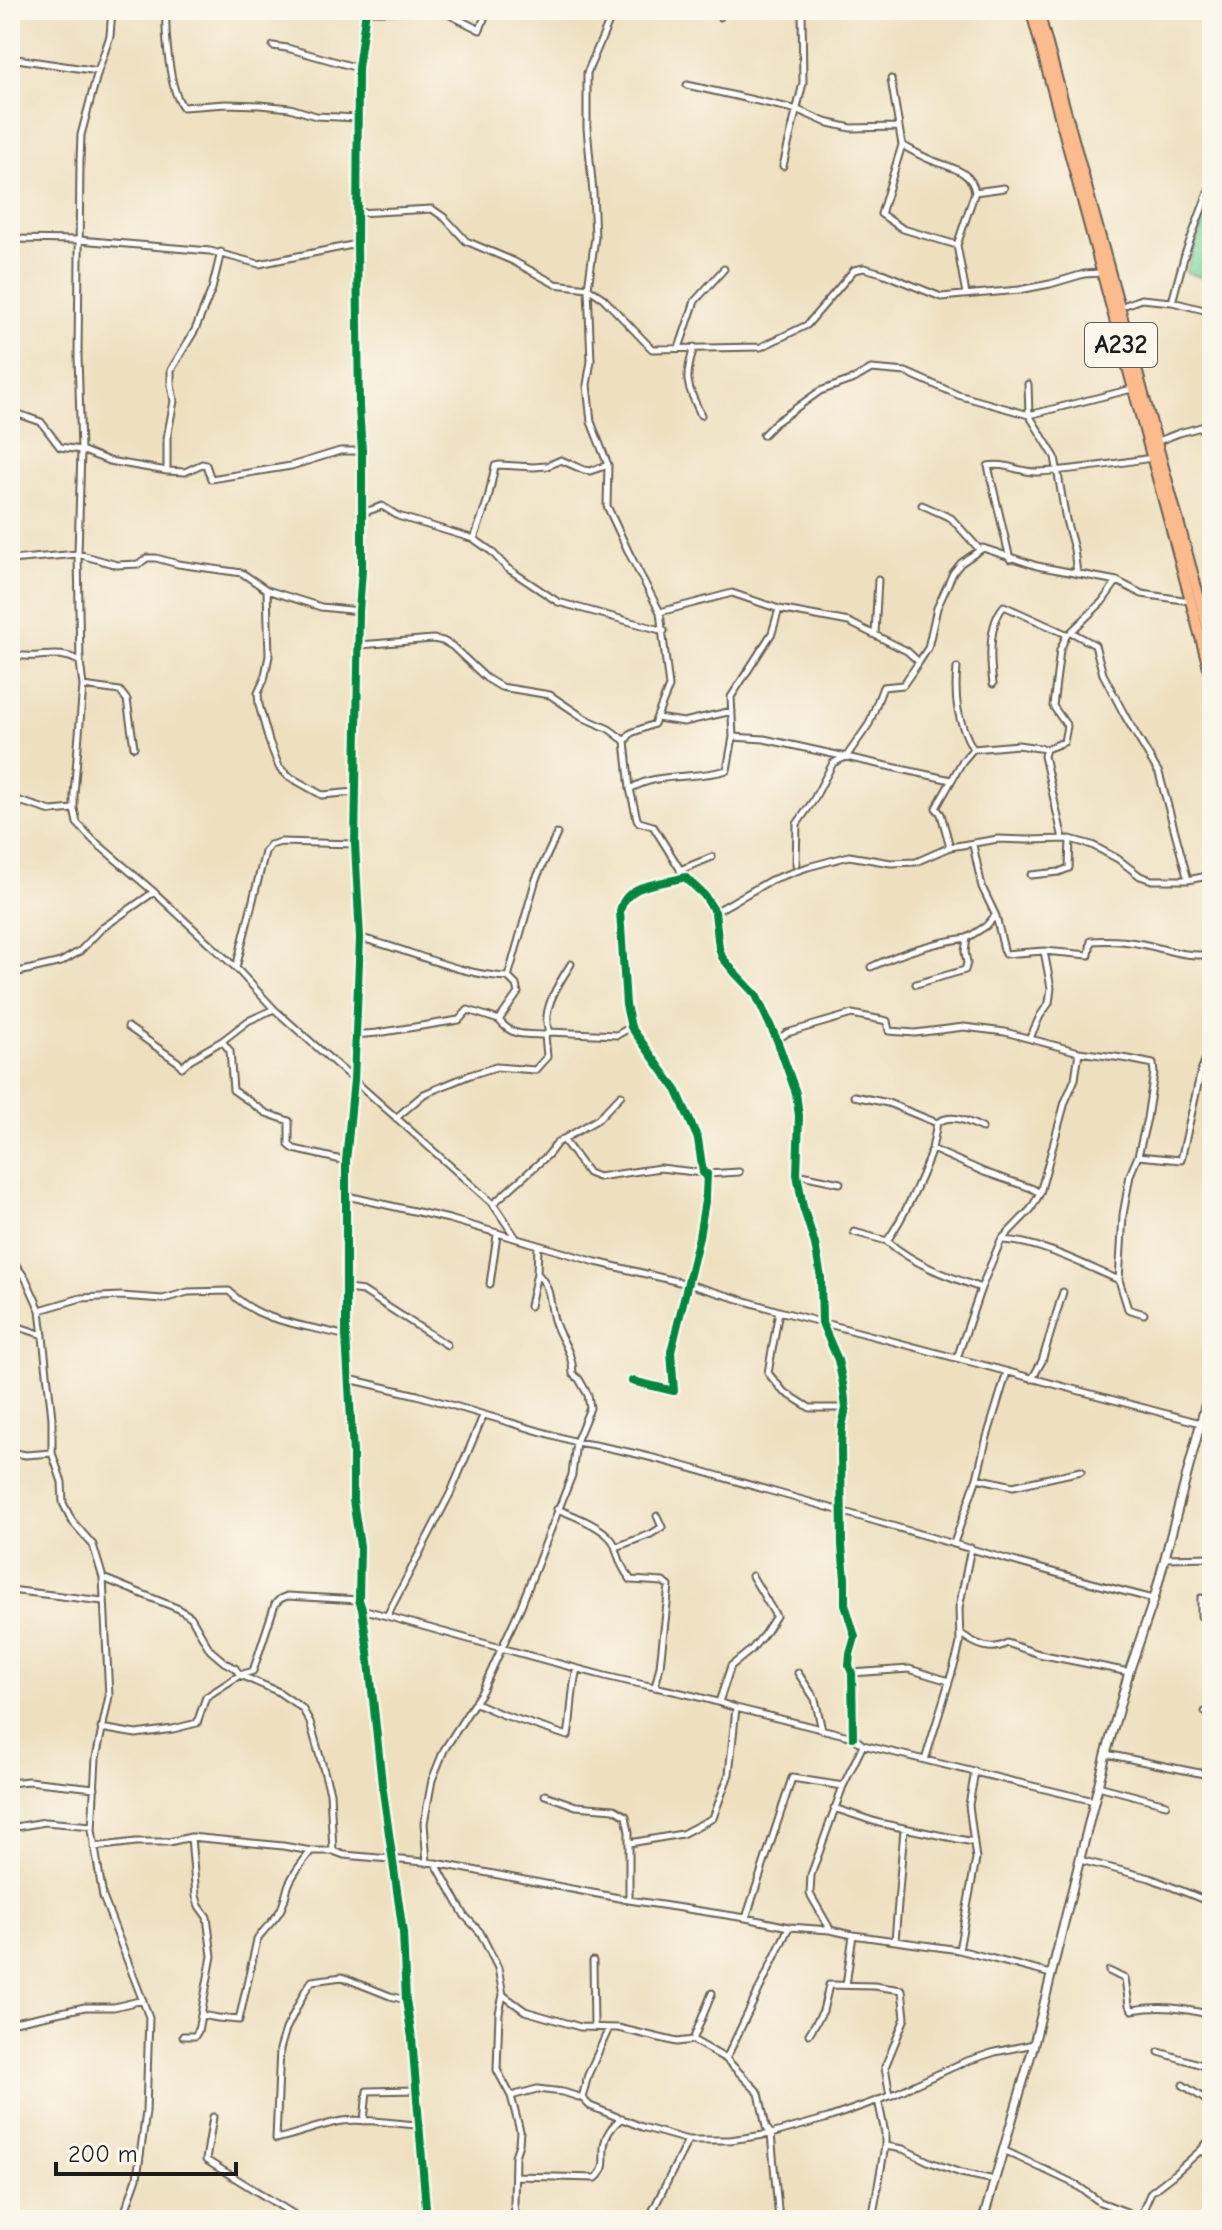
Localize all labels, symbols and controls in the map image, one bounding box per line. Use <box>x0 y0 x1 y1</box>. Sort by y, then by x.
road number: A232 <box>1085 323 1157 367</box>
scale bar <box>56 2126 236 2176</box>
text: 200 m <box>68 2140 138 2168</box>

